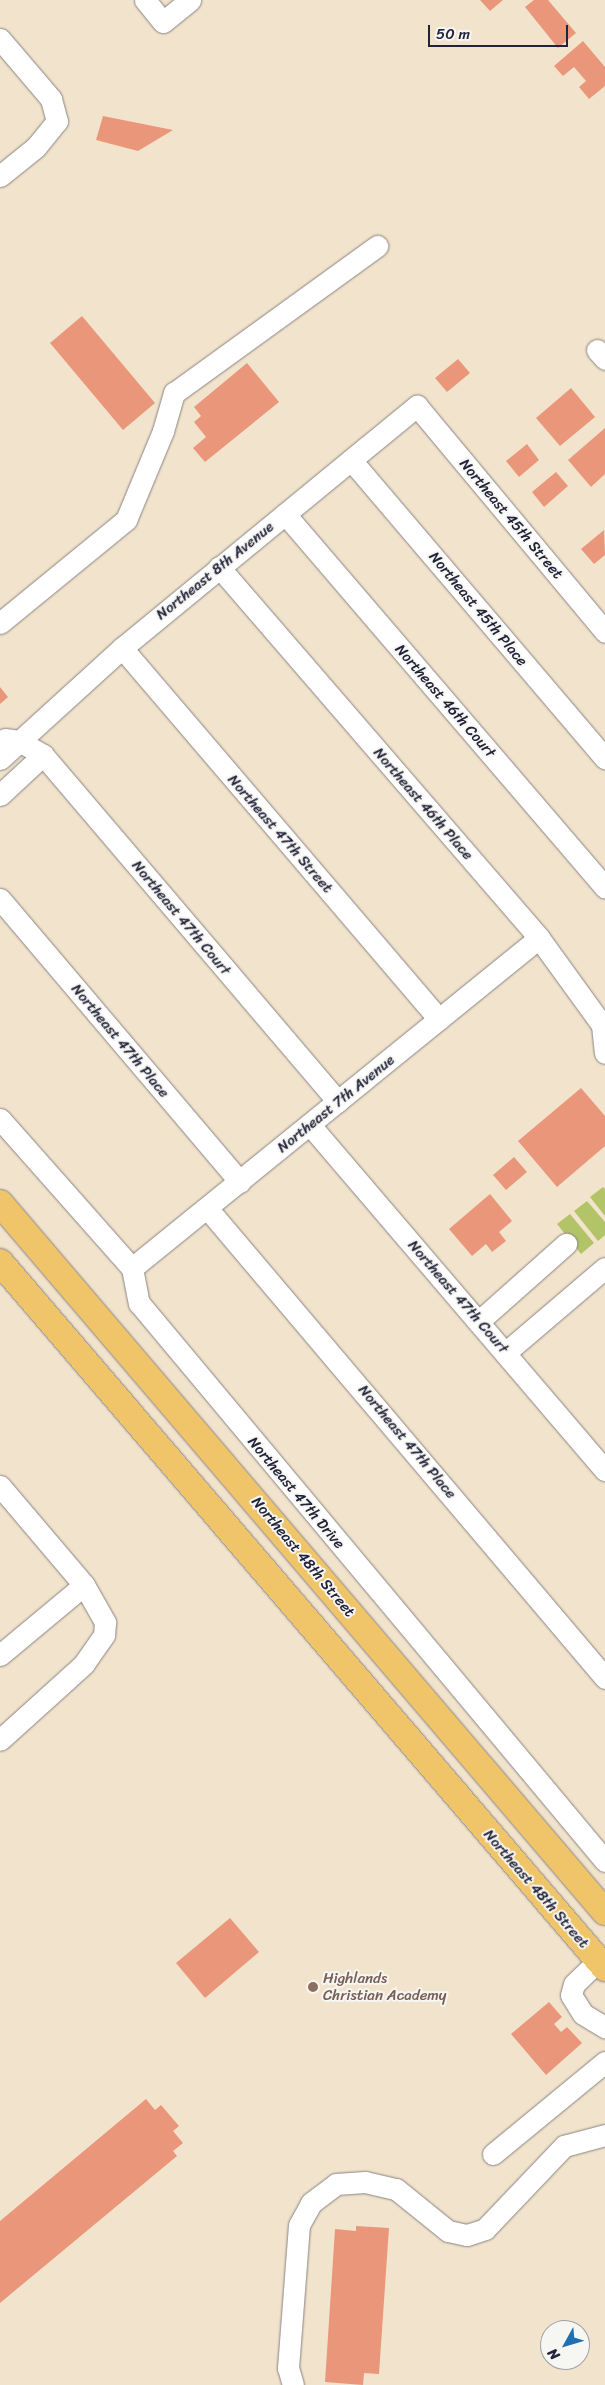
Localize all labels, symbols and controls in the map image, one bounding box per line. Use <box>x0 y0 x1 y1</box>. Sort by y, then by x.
scale bar <box>430 15 570 47</box>
text: 50 m <box>436 21 470 47</box>
street label: Northeast 45th Street <box>455 455 567 583</box>
street label: Northeast 8th Avenue <box>152 518 278 624</box>
street label: Northeast 45th Place <box>425 548 531 670</box>
street label: Northeast 46th Court <box>391 640 499 762</box>
street label: Northeast 46th Place <box>369 744 477 864</box>
street label: Northeast 47th Street <box>224 771 336 897</box>
street label: Northeast 47th Court <box>127 857 235 979</box>
street label: Northeast 47th Place <box>67 980 173 1102</box>
street label: Northeast 7th Avenue <box>274 1051 398 1157</box>
street label: Northeast 47th Court <box>404 1236 512 1358</box>
street label: Northeast 47th Place <box>354 1381 460 1503</box>
street label: Northeast 47th Drive <box>244 1433 348 1553</box>
street label: Northeast 48th Street <box>247 1493 359 1621</box>
street label: Northeast 48th Street <box>480 1826 592 1952</box>
place label: Highlands Christian Academy <box>323 1969 447 2004</box>
marker: Highlands Christian Academy <box>307 1981 319 1993</box>
north arrow <box>540 2320 590 2370</box>
text: N <box>541 2342 567 2366</box>

